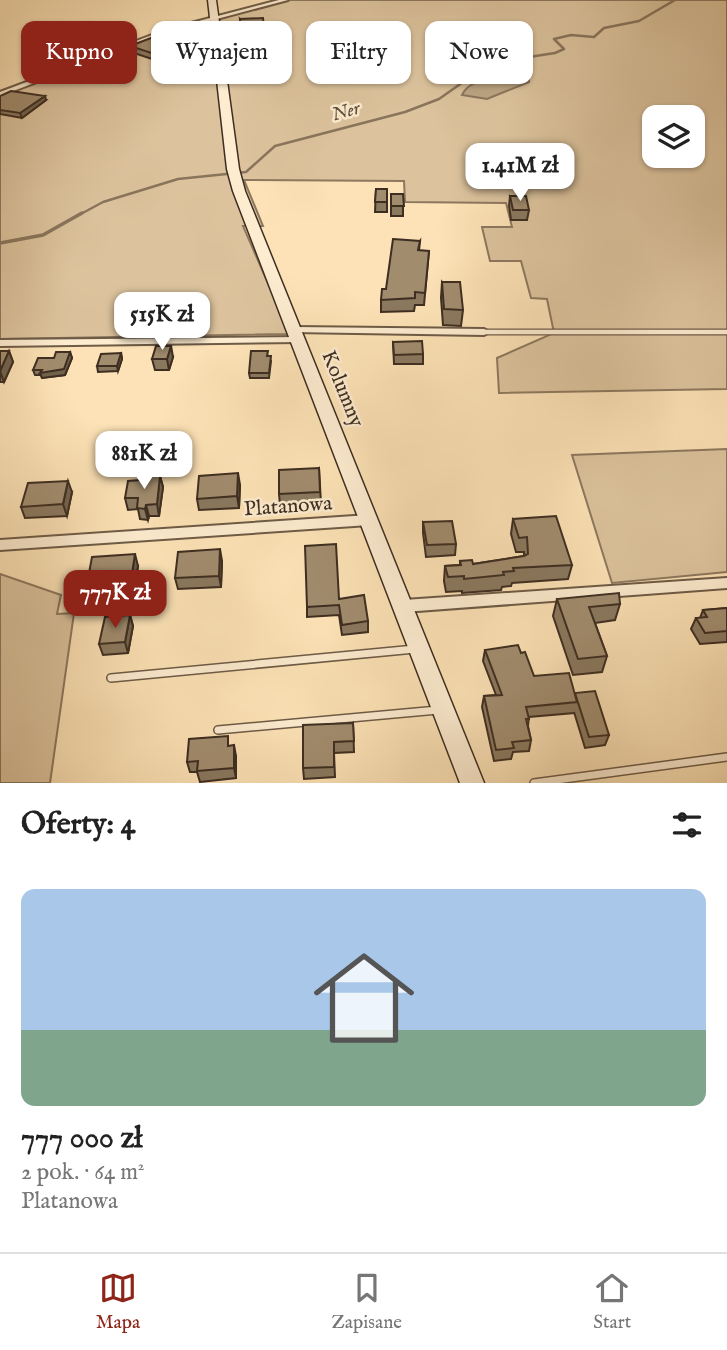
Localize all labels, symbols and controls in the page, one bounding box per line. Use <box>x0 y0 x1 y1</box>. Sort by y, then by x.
chip: Kupno <box>21 21 137 84</box>
chip: Wynajem <box>151 21 292 84</box>
chip: Filtry <box>306 21 411 84</box>
chip: Nowe <box>425 21 533 84</box>
water label: Ner <box>329 96 364 127</box>
map controls <box>642 105 705 168</box>
button: layers <box>642 105 705 168</box>
pin: 1.41M zł <box>448 144 592 203</box>
text: 1.41M zł <box>481 151 559 180</box>
pin: 515K zł <box>97 292 227 352</box>
text: 515K zł <box>130 300 194 329</box>
street label: Kolumny <box>314 347 370 432</box>
pin: 881K zł <box>79 432 209 491</box>
text: 881K zł <box>111 439 177 468</box>
street label: Platanowa <box>243 490 334 524</box>
pin: 777K zł <box>50 570 180 630</box>
text: 777K zł <box>80 578 150 607</box>
text: Oferty: 4 <box>21 806 136 844</box>
icon: filters <box>668 806 706 844</box>
icon: home <box>301 935 427 1061</box>
text: 777 000 zł <box>21 1120 143 1158</box>
text: 2 pok. · 64 m² <box>21 1158 144 1187</box>
text: Platanowa <box>21 1187 118 1216</box>
tab: Mapa <box>96 1269 140 1335</box>
tab: Zapisane <box>331 1269 402 1335</box>
tab: Start <box>593 1269 631 1335</box>

